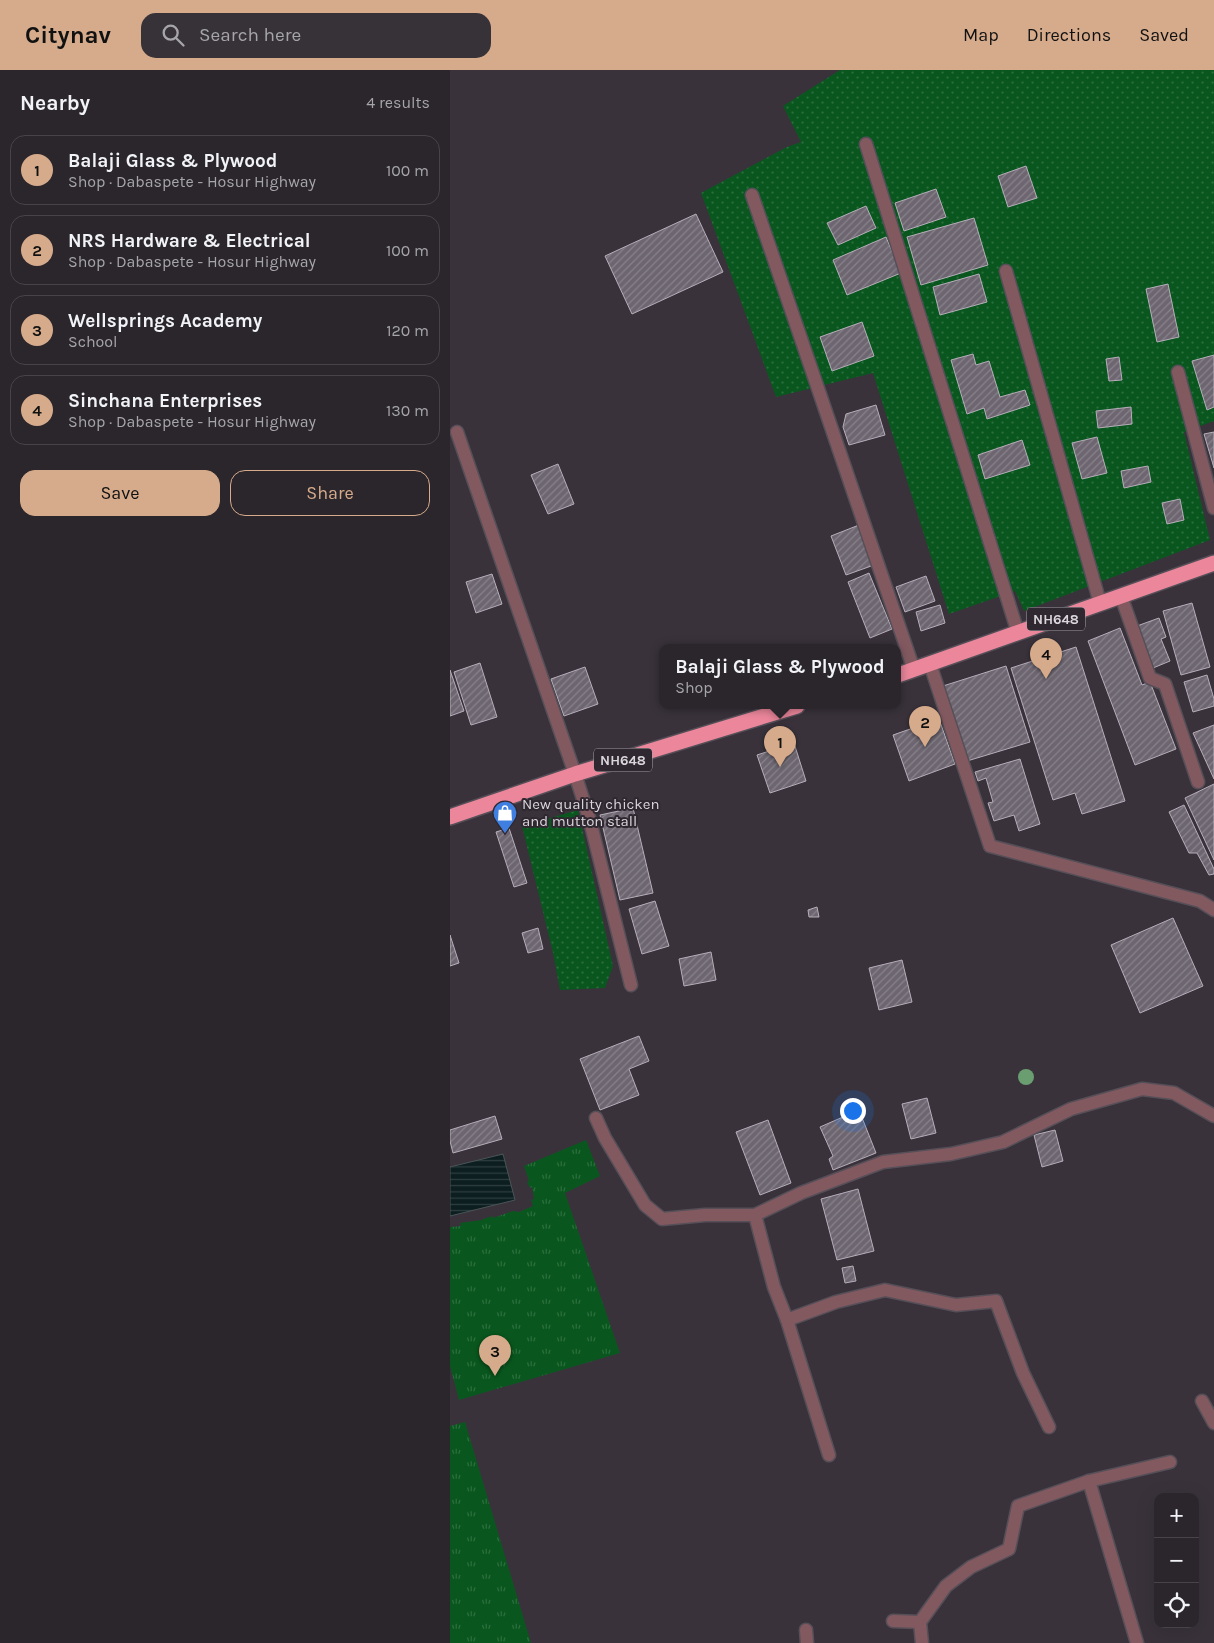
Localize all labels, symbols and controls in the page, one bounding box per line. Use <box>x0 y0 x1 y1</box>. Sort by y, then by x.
search box <box>141 13 491 58</box>
text: Citynav <box>25 21 111 49</box>
icon: search <box>159 21 187 49</box>
text: Search here <box>199 24 301 46</box>
text: Map <box>963 24 999 46</box>
text: Directions <box>1027 24 1111 46</box>
text: Saved <box>1139 24 1189 46</box>
text: Nearby <box>20 91 90 115</box>
text: 4 results <box>366 93 430 112</box>
text: Balaji Glass & Plywood <box>68 150 277 172</box>
text: 1 <box>34 161 40 180</box>
text: 100 m <box>386 161 429 180</box>
text: Shop · Dabaspete - Hosur Highway <box>68 172 316 191</box>
text: NRS Hardware & Electrical <box>68 230 311 252</box>
text: 2 <box>32 241 42 260</box>
text: 100 m <box>386 241 429 260</box>
text: Shop · Dabaspete - Hosur Highway <box>68 252 316 271</box>
text: Wellsprings Academy <box>68 310 262 332</box>
text: 3 <box>32 321 42 340</box>
text: 120 m <box>386 321 429 340</box>
text: School <box>68 332 118 351</box>
text: Sinchana Enterprises <box>68 390 262 412</box>
text: 4 <box>32 401 42 420</box>
text: 130 m <box>386 401 429 420</box>
text: Shop · Dabaspete - Hosur Highway <box>68 412 316 431</box>
button: Save <box>20 470 220 516</box>
button: Share <box>230 470 430 516</box>
road number: NH648 <box>1027 608 1085 630</box>
pin: 4 <box>1030 638 1062 679</box>
popup <box>659 644 901 709</box>
text: Balaji Glass & Plywood <box>675 656 885 678</box>
text: Shop <box>675 678 713 697</box>
pin: 2 <box>909 706 941 747</box>
pin: 1 <box>764 726 796 767</box>
road number: NH648 <box>594 748 652 772</box>
place label: New quality chicken and mutton stall <box>522 795 660 830</box>
shop icon: New quality chicken and mutton stall <box>492 800 518 834</box>
your location <box>840 1098 866 1124</box>
pin: 3 <box>479 1335 511 1376</box>
map controls <box>1154 1493 1199 1628</box>
button: + <box>1154 1493 1199 1538</box>
button: − <box>1154 1538 1199 1583</box>
button: locate <box>1154 1583 1199 1628</box>

